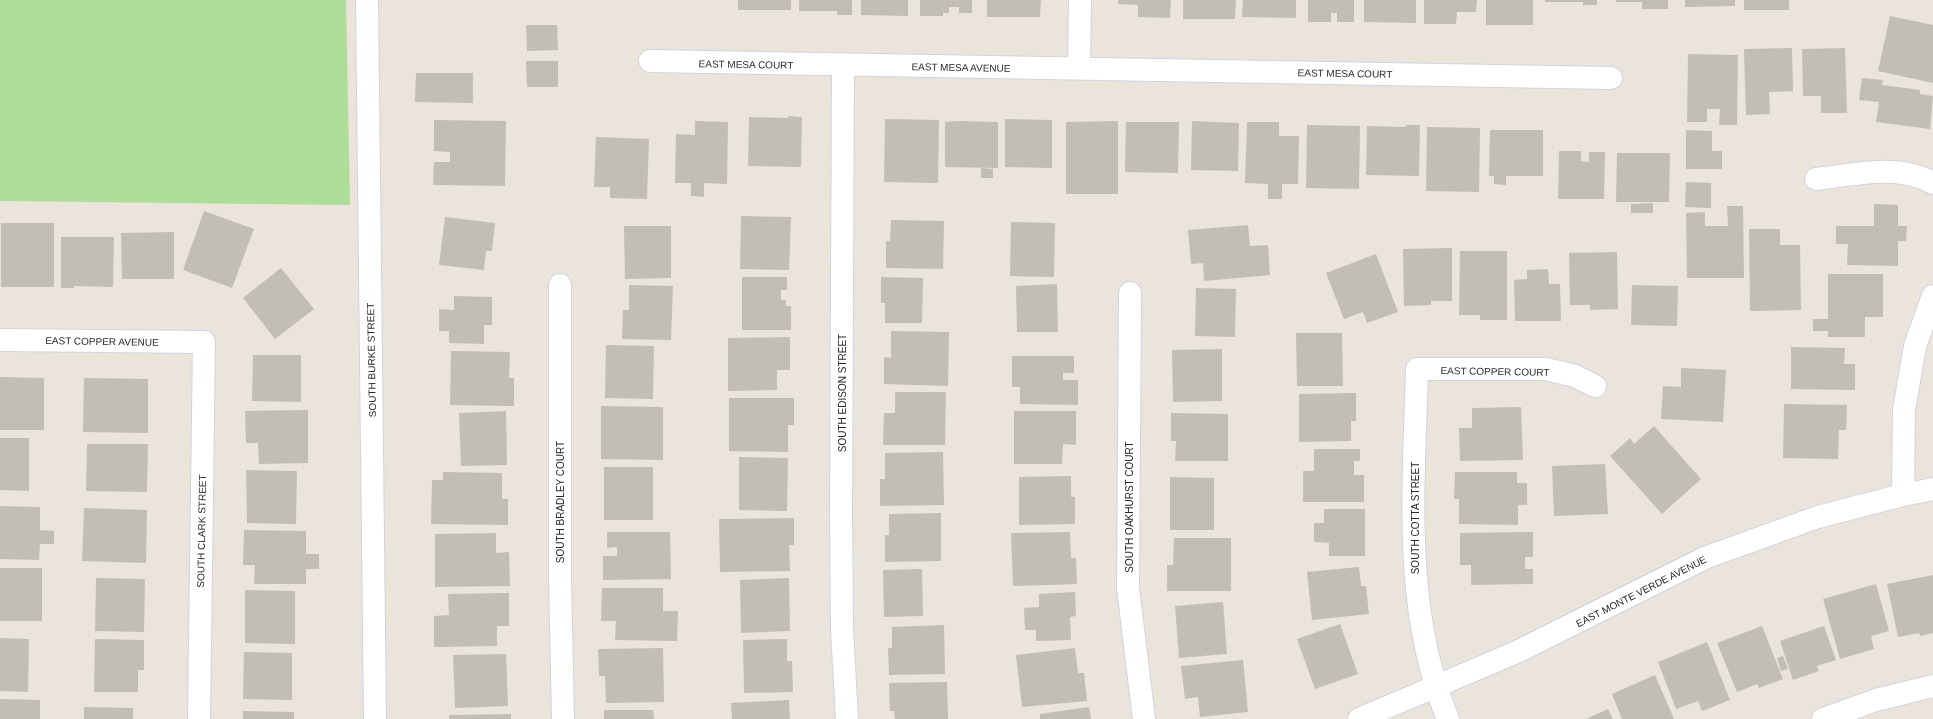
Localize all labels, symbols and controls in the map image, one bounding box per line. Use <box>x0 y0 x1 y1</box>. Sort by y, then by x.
street label: EAST MESA COURT <box>699 58 793 71</box>
street label: EAST MESA AVENUE <box>911 61 1011 74</box>
street label: EAST MESA COURT <box>1298 67 1392 80</box>
street label: SOUTH BURKE STREET <box>365 303 378 417</box>
street label: SOUTH EDISON STREET <box>837 334 848 452</box>
street label: EAST COPPER AVENUE <box>45 335 159 348</box>
street label: EAST COPPER COURT <box>1440 365 1550 378</box>
street label: SOUTH BRADLEY COURT <box>555 441 566 563</box>
street label: SOUTH OAKHURST COURT <box>1124 441 1135 573</box>
street label: SOUTH COTTA STREET <box>1410 462 1421 574</box>
street label: SOUTH CLARK STREET <box>195 474 208 588</box>
street label: EAST MONTE VERDE AVENUE <box>1574 554 1708 629</box>

